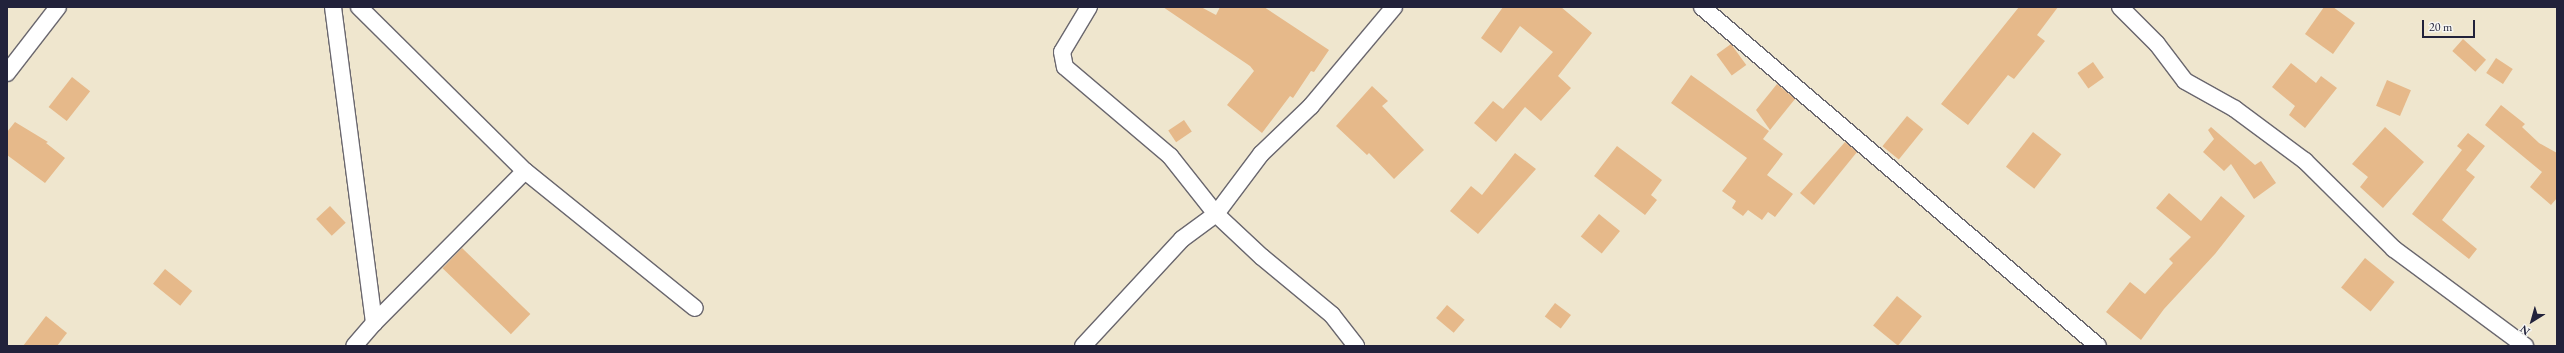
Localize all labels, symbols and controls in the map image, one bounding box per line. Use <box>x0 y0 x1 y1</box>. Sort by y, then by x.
scale bar <box>2424 12 2477 38</box>
text: 20 m <box>2429 19 2452 35</box>
north arrow <box>2512 301 2552 341</box>
text: N <box>2517 322 2533 339</box>

